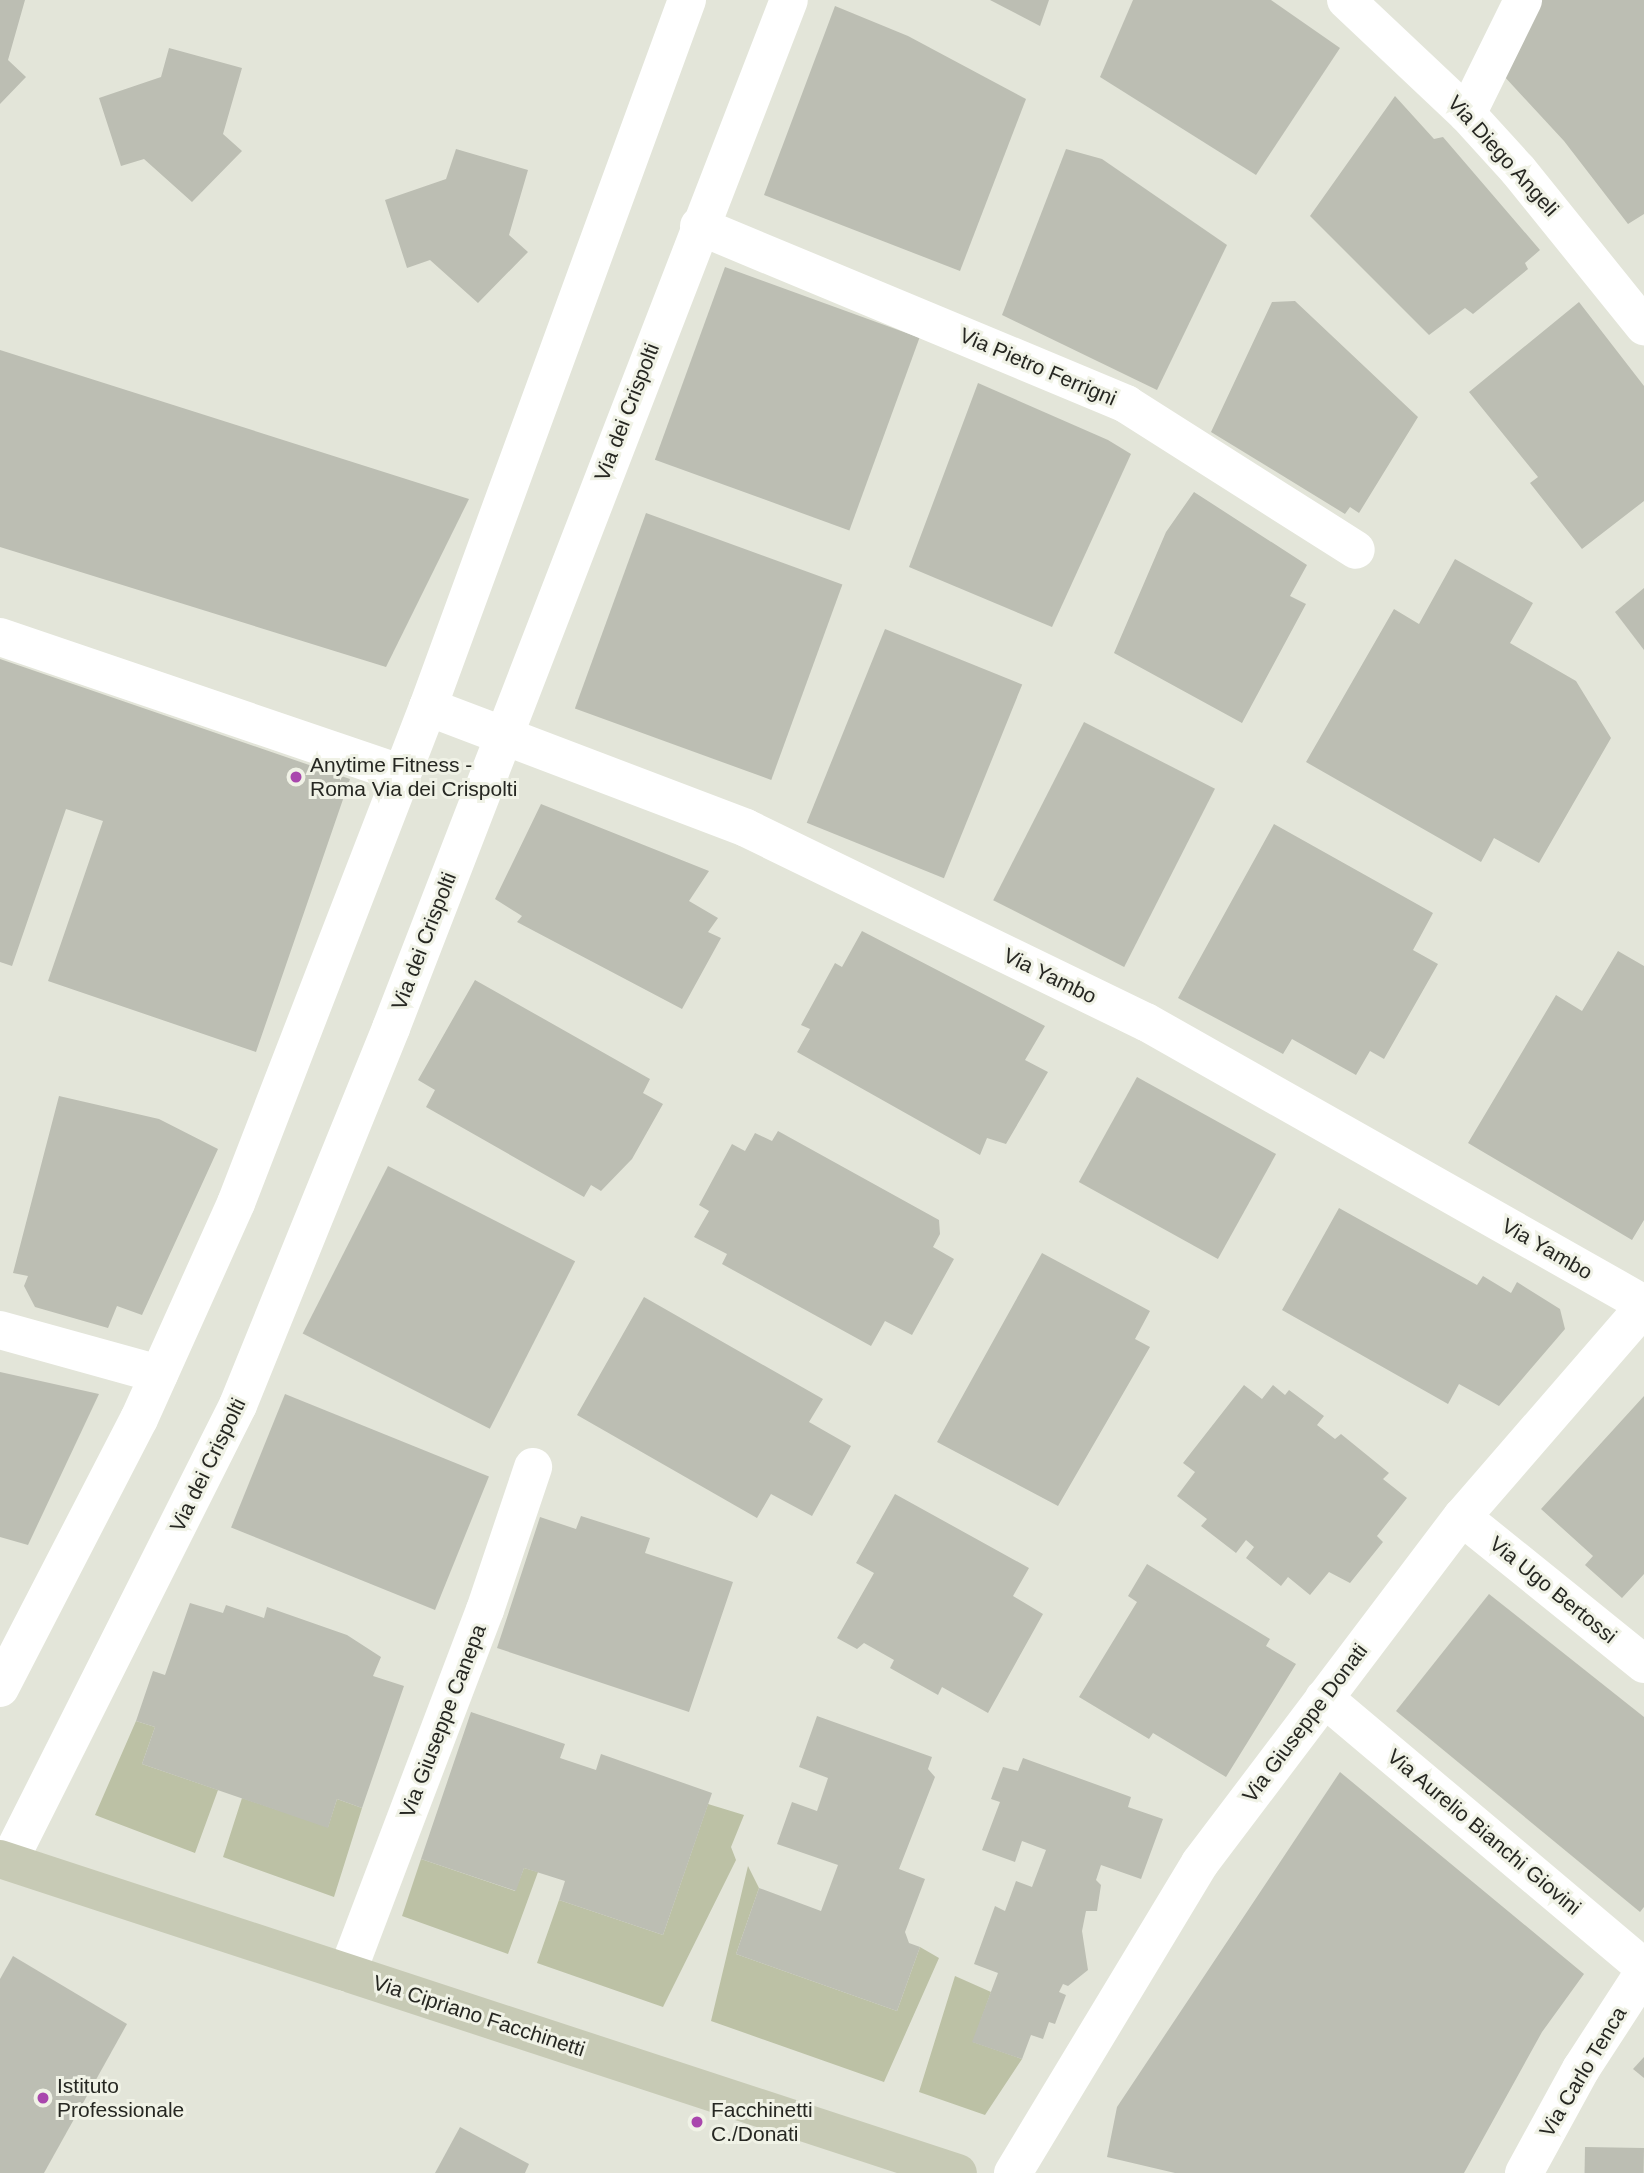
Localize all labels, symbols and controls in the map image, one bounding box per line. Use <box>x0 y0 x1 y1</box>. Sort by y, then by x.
street label: Via Diego Angeli <box>1442 90 1564 222</box>
street label: Via Pietro Ferrigni <box>956 323 1120 411</box>
street label: Via dei Crispolti <box>589 340 665 484</box>
place label: Anytime Fitness - Roma Via dei Crispolti <box>310 752 517 802</box>
marker: Anytime Fitness - Roma Via dei Crispolti <box>288 769 304 785</box>
street label: Via dei Crispolti <box>386 869 462 1013</box>
street label: Via Yambo <box>999 943 1101 1009</box>
street label: Via Yambo <box>1497 1213 1597 1285</box>
street label: Via dei Crispolti <box>165 1394 251 1536</box>
street label: Via Ugo Bertossi <box>1484 1531 1622 1649</box>
street label: Via Giuseppe Canepa <box>394 1621 492 1821</box>
street label: Via Giuseppe Donati <box>1237 1639 1373 1807</box>
street label: Via Aurelio Bianchi Giovini <box>1382 1743 1586 1921</box>
street label: Via Cipriano Facchinetti <box>370 1970 588 2062</box>
street label: Via Carlo Tenca <box>1534 2002 1632 2142</box>
place label: Istituto Professionale <box>57 2073 184 2123</box>
marker: Istituto Professionale <box>35 2090 51 2106</box>
place label: Facchinetti C./Donati <box>711 2097 813 2147</box>
marker: Facchinetti C./Donati <box>689 2114 705 2130</box>

